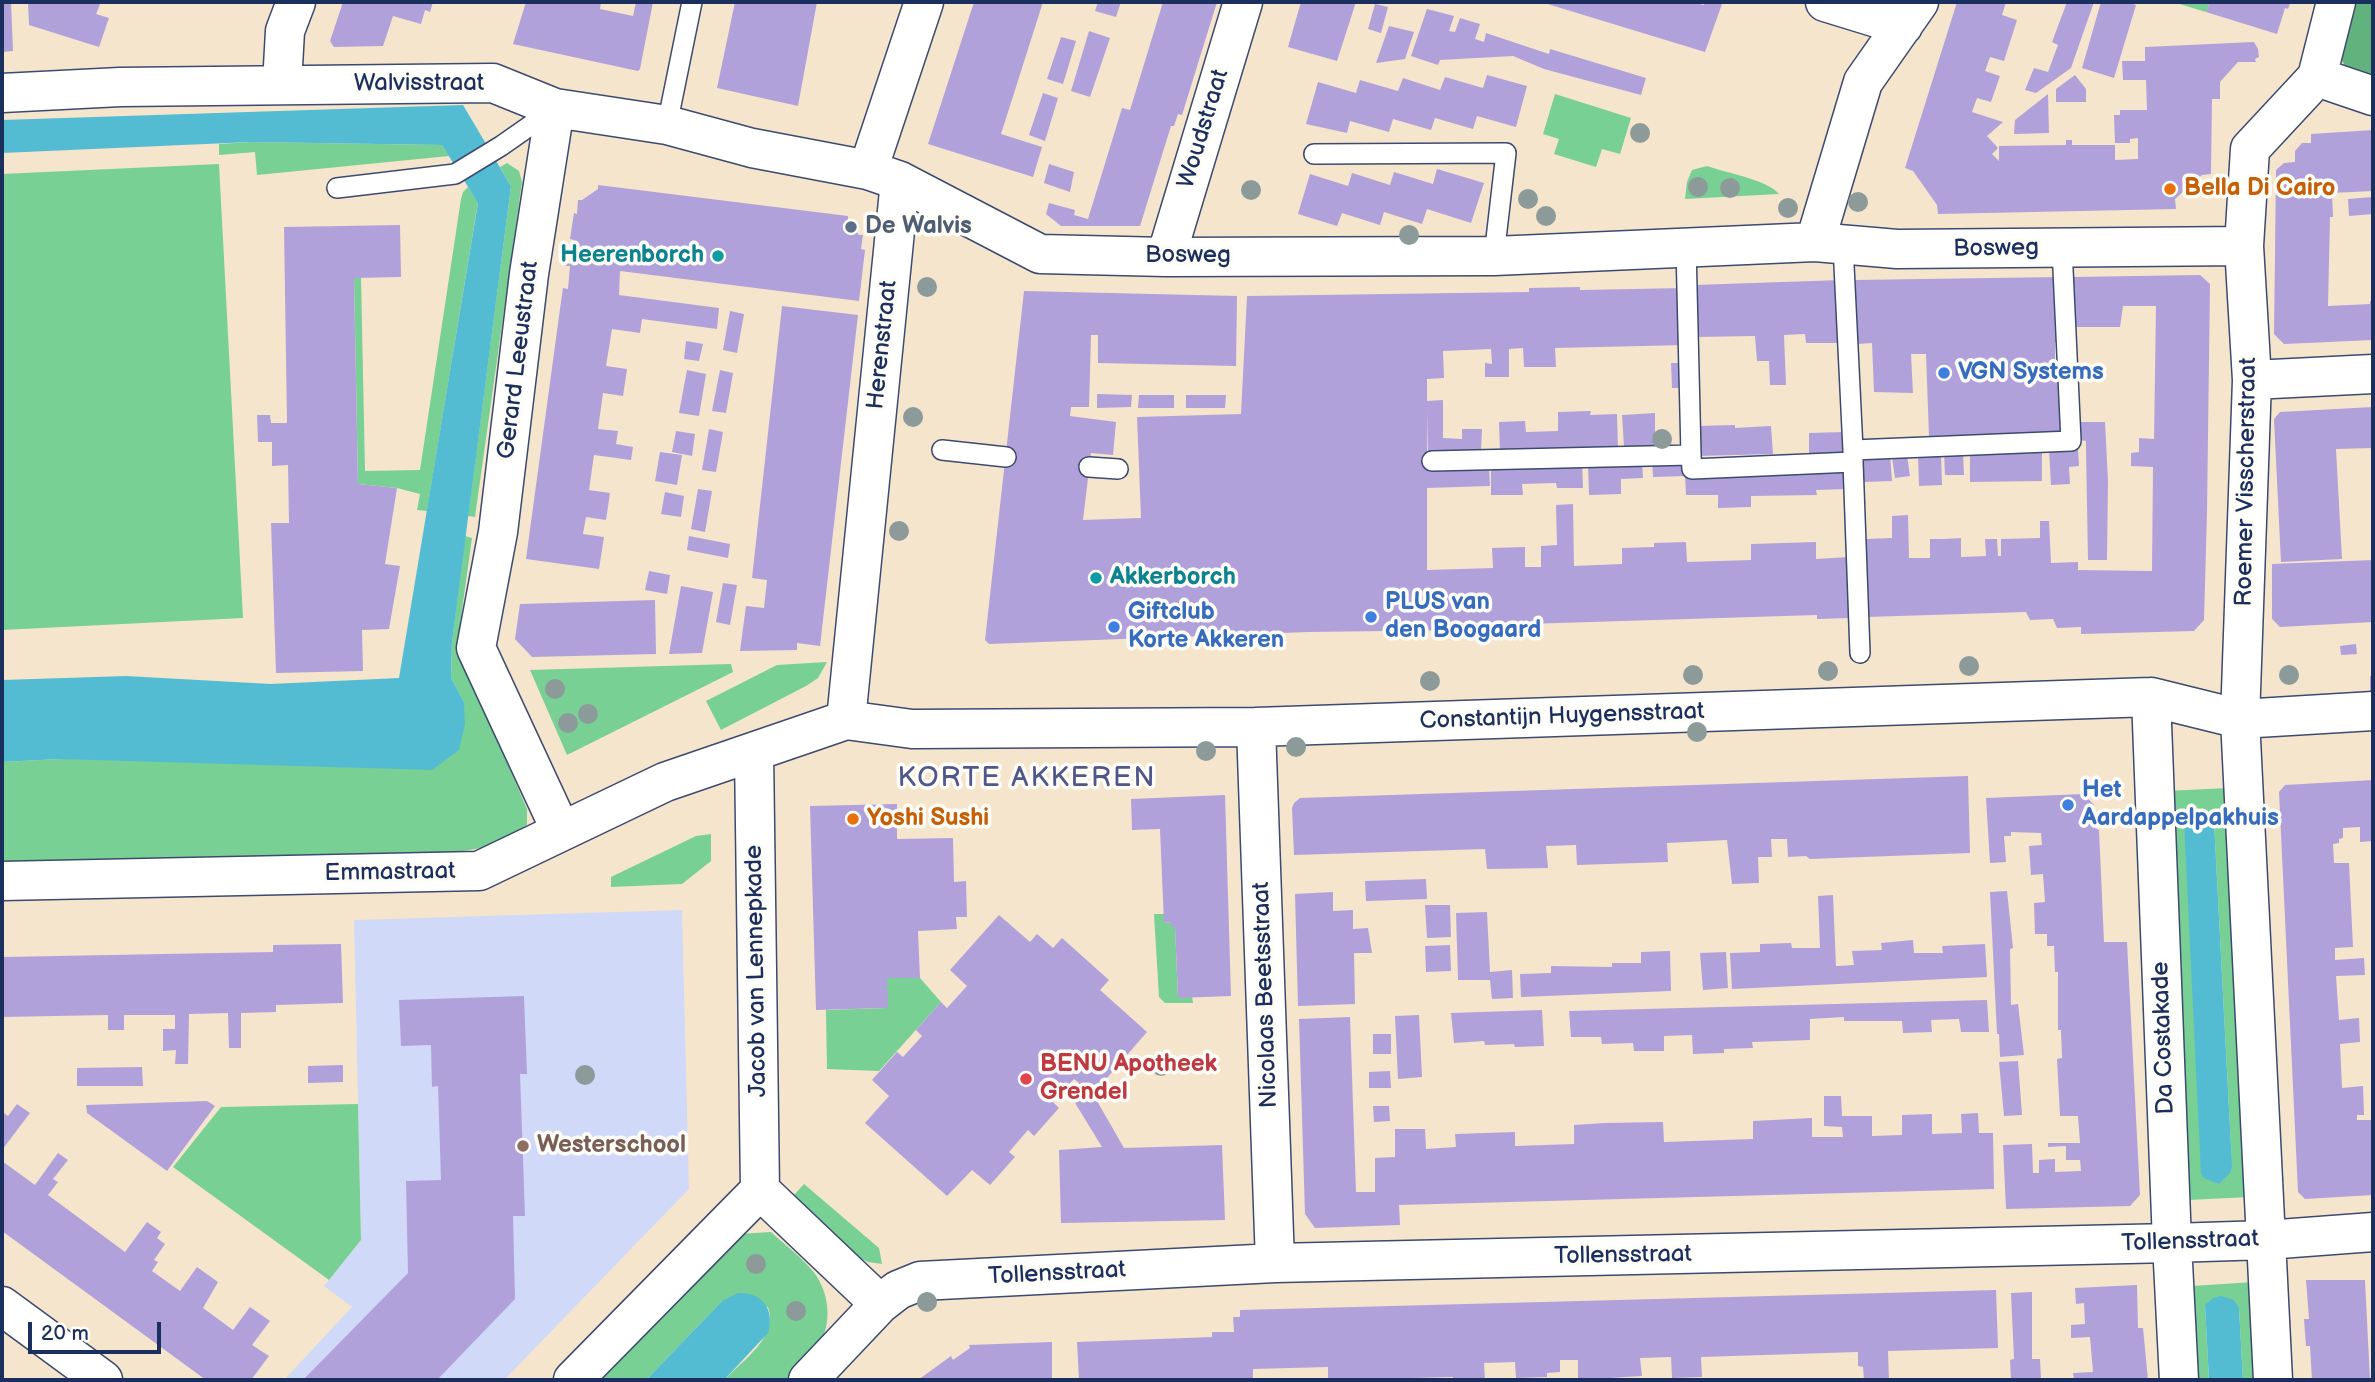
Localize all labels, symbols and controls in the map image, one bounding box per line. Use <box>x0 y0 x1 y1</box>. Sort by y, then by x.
street label: Woudstraat <box>1172 66 1236 192</box>
street label: Walvisstraat <box>354 70 484 98</box>
place label: Bella Di Cairo <box>2184 175 2335 203</box>
marker: Bella Di Cairo <box>2162 181 2178 197</box>
place label: De Walvis <box>865 213 972 241</box>
marker: De Walvis <box>843 219 859 235</box>
street label: Bosweg <box>1953 234 2039 264</box>
place label: Heerenborch <box>560 242 704 270</box>
street label: Bosweg <box>1145 242 1231 270</box>
marker: Heerenborch <box>710 248 726 264</box>
street label: Gerard Leeustraat <box>493 259 545 461</box>
street label: Herenstraat <box>862 279 904 411</box>
street label: Roemer Visscherstraat <box>2230 357 2264 607</box>
place label: VGN Systems <box>1958 359 2104 387</box>
marker: VGN Systems <box>1936 365 1952 381</box>
place label: Akkerborch <box>1110 564 1236 592</box>
marker: Akkerborch <box>1088 570 1104 586</box>
place label: PLUS van den Boogaard <box>1385 589 1541 645</box>
place label: Giftclub Korte Akkeren <box>1128 599 1284 655</box>
marker: PLUS van den Boogaard <box>1363 609 1379 625</box>
marker: Giftclub Korte Akkeren <box>1106 619 1122 635</box>
street label: Constantijn Huygensstraat <box>1419 698 1705 736</box>
district label: KORTE AKKEREN <box>899 762 1155 796</box>
place label: Het Aardappelpakhuis <box>2082 777 2279 833</box>
marker: Het Aardappelpakhuis <box>2060 797 2076 813</box>
place label: Yoshi Sushi <box>867 805 989 833</box>
marker: Yoshi Sushi <box>845 811 861 827</box>
street label: Jacob van Lennepkade <box>740 845 774 1097</box>
street label: Emmastraat <box>324 857 456 889</box>
street label: Nicolaas Beetsstraat <box>1248 881 1284 1109</box>
street label: Da Costakade <box>2147 961 2181 1115</box>
place label: BENU Apotheek Grendel <box>1040 1051 1217 1107</box>
marker: BENU Apotheek Grendel <box>1018 1071 1034 1087</box>
place label: Westerschool <box>537 1132 686 1160</box>
marker: Westerschool <box>515 1138 531 1154</box>
street label: Tollensstraat <box>2121 1225 2259 1259</box>
street label: Tollensstraat <box>1554 1240 1692 1272</box>
street label: Tollensstraat <box>987 1256 1127 1292</box>
scale bar <box>32 1308 164 1352</box>
text: 20 m <box>41 1321 89 1346</box>

